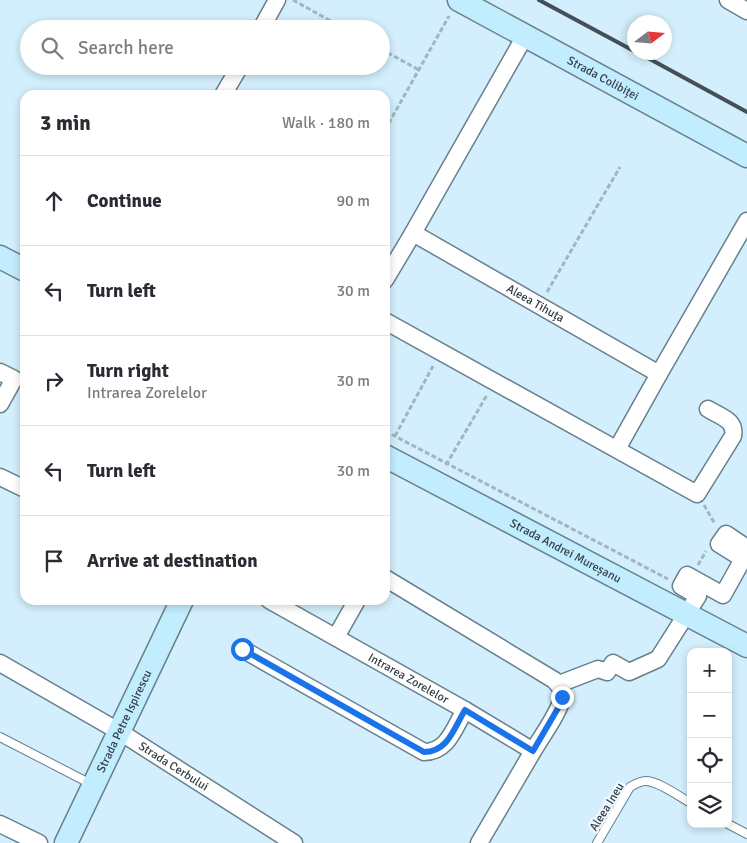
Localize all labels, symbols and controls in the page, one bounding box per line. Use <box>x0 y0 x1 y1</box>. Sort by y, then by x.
north arrow <box>627 15 672 60</box>
search box <box>20 20 390 75</box>
icon: search <box>38 34 66 62</box>
text: Search here <box>78 36 174 60</box>
street label: Strada Colibiței <box>565 53 642 104</box>
text: 3 min <box>40 110 91 136</box>
text: Walk · 180 m <box>282 113 370 133</box>
icon: ahead <box>40 187 68 215</box>
text: Continue <box>87 189 162 213</box>
text: 90 m <box>336 191 370 211</box>
icon: left <box>40 277 68 305</box>
text: Turn left <box>87 279 156 303</box>
text: 30 m <box>336 281 370 301</box>
street label: Aleea Tihuța <box>504 281 567 326</box>
text: Turn right <box>87 359 169 383</box>
icon: right <box>40 367 68 395</box>
text: 30 m <box>336 371 370 391</box>
text: Intrarea Zorelelor <box>87 383 207 403</box>
icon: left <box>40 457 68 485</box>
text: Turn left <box>87 459 156 483</box>
text: 30 m <box>336 461 370 481</box>
street label: Strada Andrei Mureșanu <box>507 515 624 586</box>
icon: arrive <box>40 547 68 575</box>
text: Arrive at destination <box>87 549 258 573</box>
route start <box>231 638 254 661</box>
map controls <box>687 648 732 828</box>
button: + <box>687 648 732 693</box>
street label: Intrarea Zorelelor <box>366 650 452 707</box>
street label: Strada Petre Ispirescu <box>93 667 155 775</box>
route end <box>551 686 574 709</box>
button: − <box>687 693 732 738</box>
street label: Strada Cerbului <box>136 738 211 794</box>
button: locate <box>687 738 732 783</box>
street label: Aleea Ineu <box>586 780 628 834</box>
button: layers <box>687 783 732 828</box>

